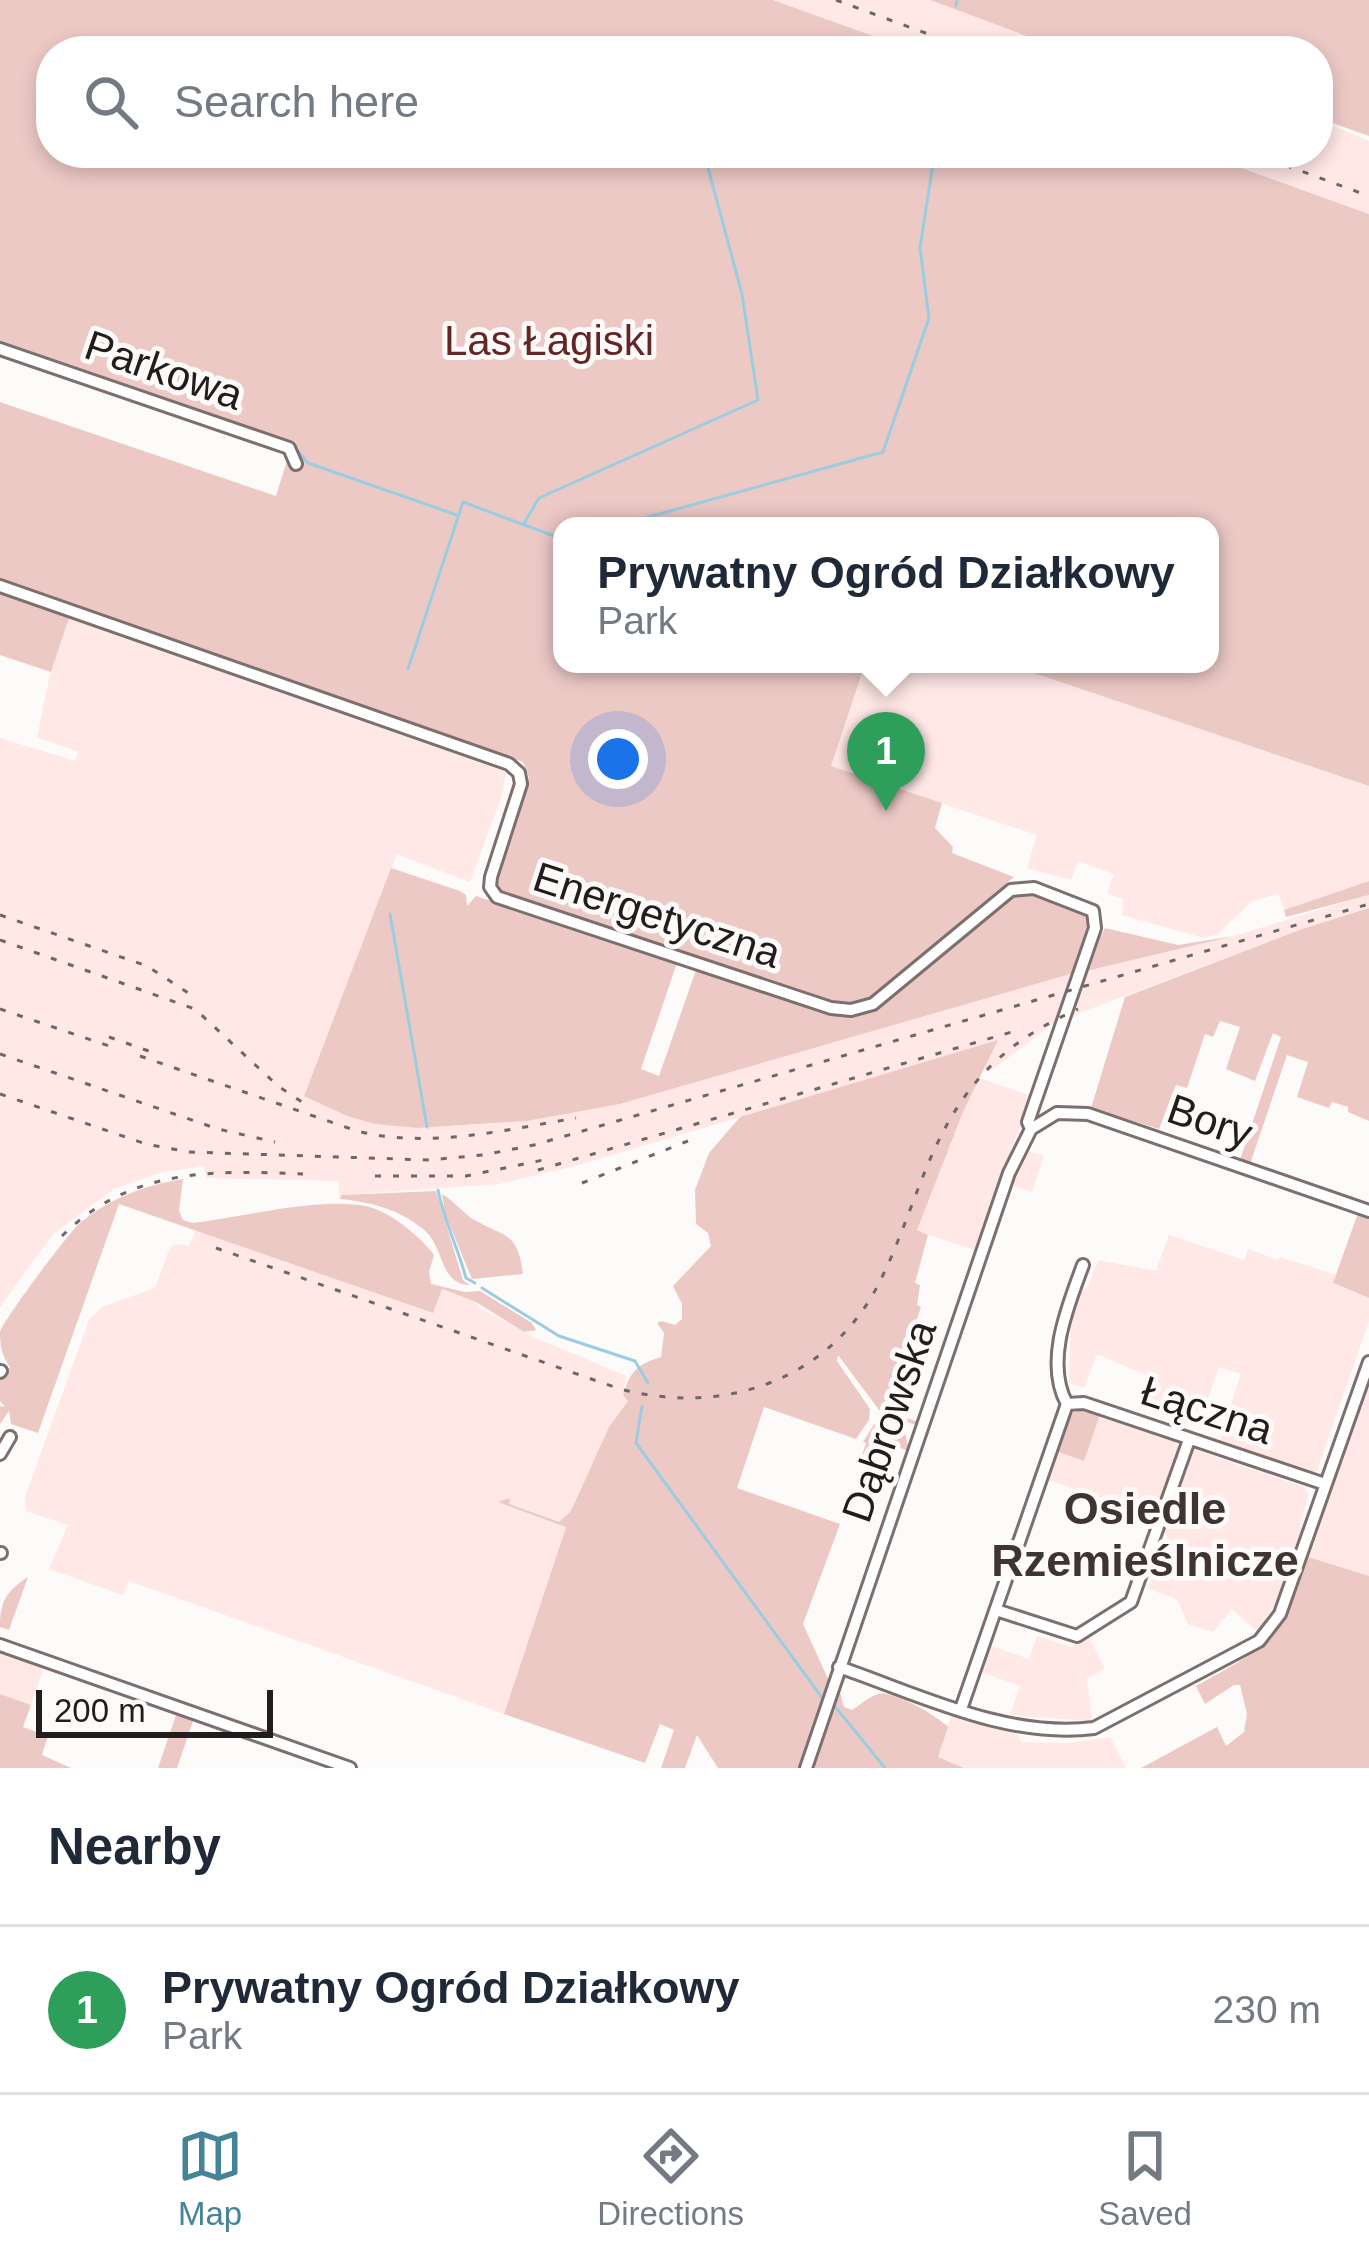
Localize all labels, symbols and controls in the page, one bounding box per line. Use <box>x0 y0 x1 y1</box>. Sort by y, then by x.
search box <box>36 36 1333 168</box>
icon: search <box>78 69 144 135</box>
text: Search here <box>174 76 419 127</box>
park label: Las Łagiski <box>444 317 654 364</box>
street label: Parkowa <box>79 321 250 419</box>
popup <box>553 517 1219 673</box>
text: Prywatny Ogród Działkowy <box>597 547 1175 598</box>
text: Park <box>597 599 677 642</box>
pin: 1 <box>847 712 925 811</box>
your location <box>588 729 648 789</box>
street label: Energetyczna <box>528 853 787 977</box>
street label: Bory <box>1162 1085 1258 1157</box>
street label: Dąbrowska <box>833 1313 946 1528</box>
street label: Łączna <box>1135 1367 1279 1453</box>
district label: Osiedle Rzemieślnicze <box>991 1483 1299 1586</box>
scale bar <box>36 1684 273 1737</box>
text: 200 m <box>54 1692 146 1729</box>
text: Nearby <box>48 1818 221 1875</box>
text: Prywatny Ogród Działkowy <box>162 1962 740 2013</box>
text: 1 <box>76 1988 98 2031</box>
text: 230 m <box>1213 1988 1321 2031</box>
text: Park <box>162 2014 242 2057</box>
tab: Map <box>177 2123 243 2233</box>
tab: Directions <box>597 2123 744 2233</box>
tab: Saved <box>1098 2123 1192 2233</box>

